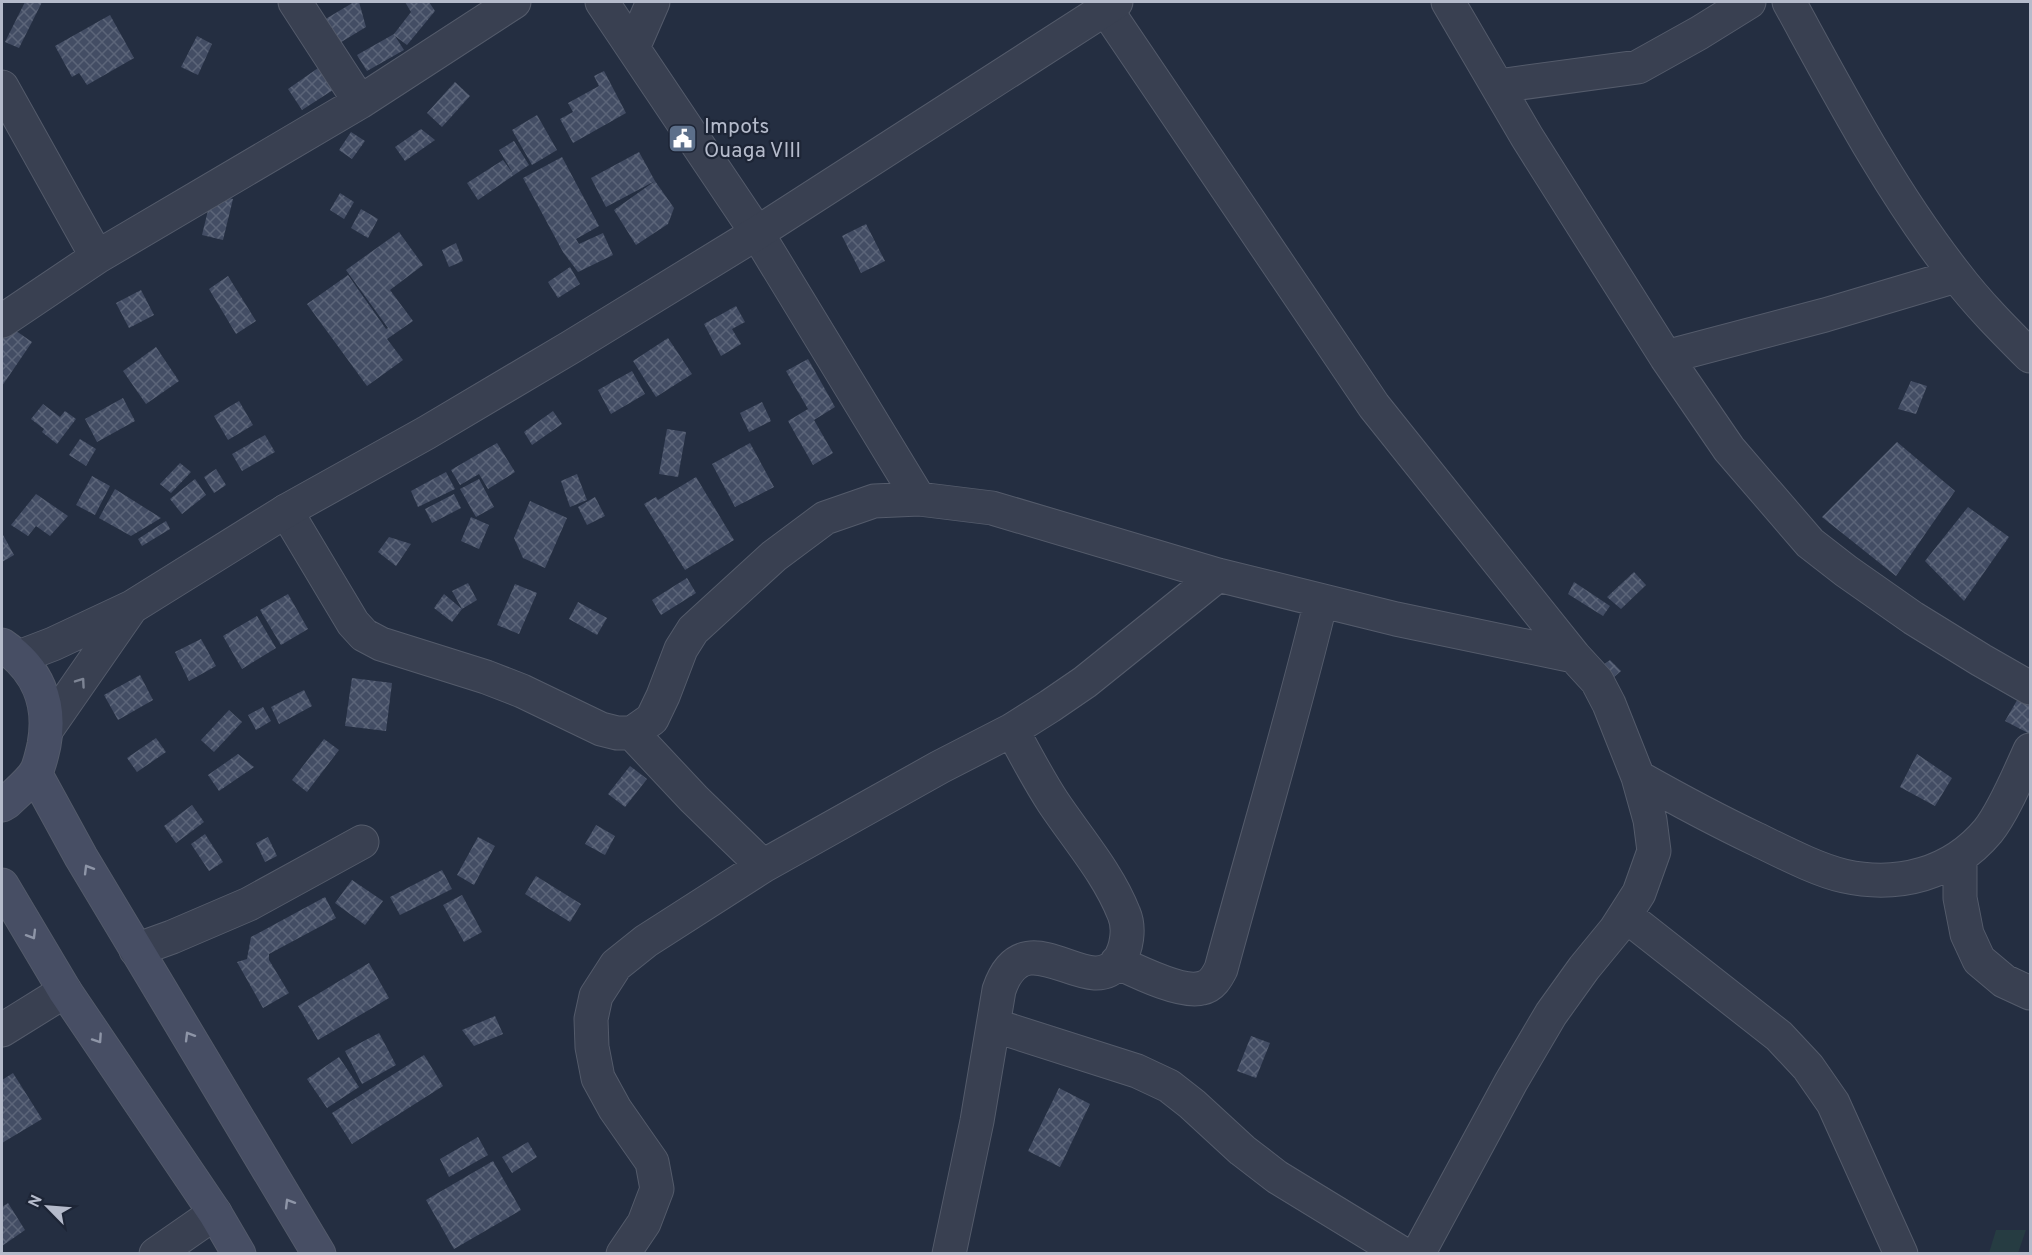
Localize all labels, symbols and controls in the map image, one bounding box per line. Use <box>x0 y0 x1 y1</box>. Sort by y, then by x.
place label: Impots Ouaga VIII <box>704 114 801 165</box>
public building icon: Impots Ouaga VIII <box>667 122 699 154</box>
one-way arrow <box>74 677 85 688</box>
one-way arrow <box>84 865 96 875</box>
one-way arrow <box>24 929 36 939</box>
one-way arrow <box>184 1032 196 1042</box>
one-way arrow <box>91 1033 102 1044</box>
north arrow <box>18 1177 78 1237</box>
text: N <box>25 1192 48 1211</box>
one-way arrow <box>285 1199 297 1209</box>

